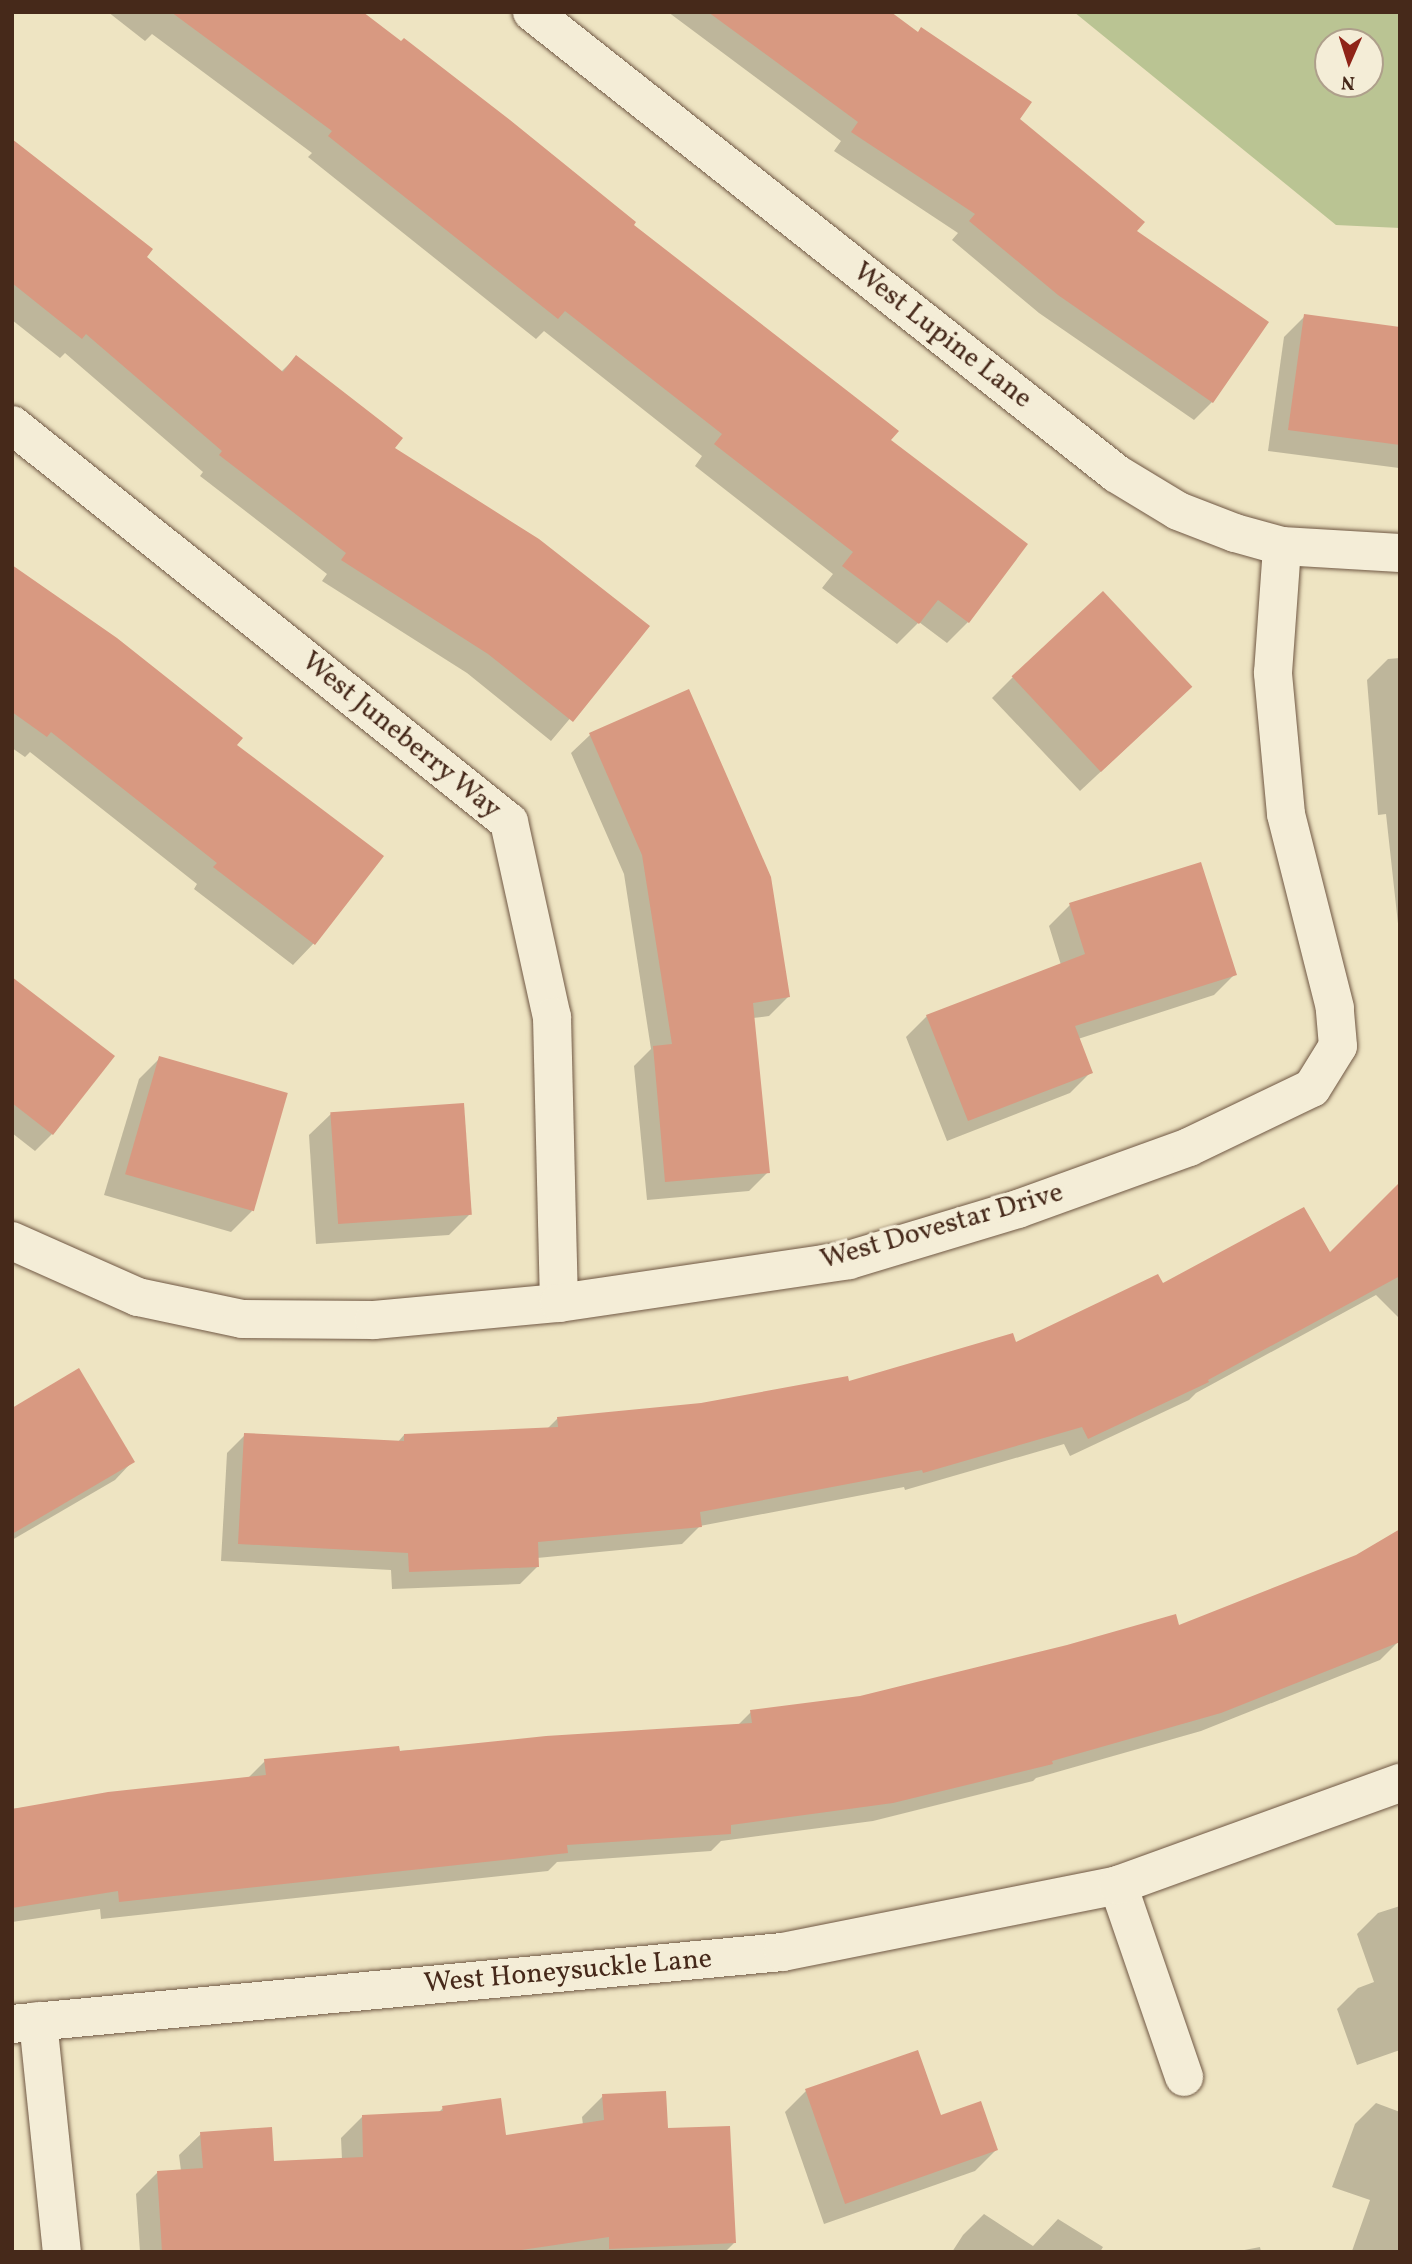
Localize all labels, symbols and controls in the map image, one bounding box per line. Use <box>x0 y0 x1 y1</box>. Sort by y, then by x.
north arrow <box>1314 28 1384 98</box>
text: N <box>1340 69 1356 95</box>
street label: West Lupine Lane <box>846 256 1038 416</box>
street label: West Juneberry Way <box>294 645 508 827</box>
street label: West Dovestar Drive <box>817 1176 1067 1278</box>
street label: West Honeysuckle Lane <box>423 1943 713 2001</box>

